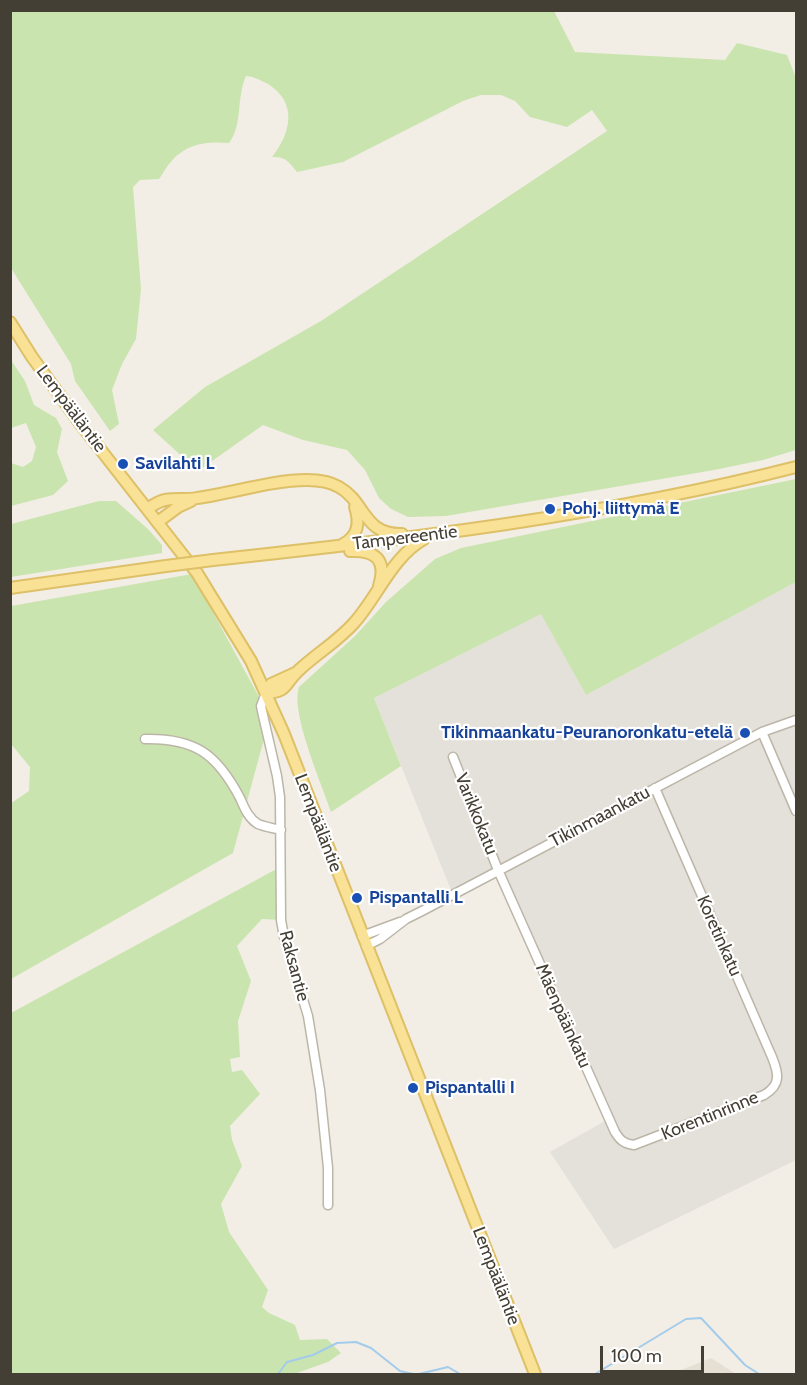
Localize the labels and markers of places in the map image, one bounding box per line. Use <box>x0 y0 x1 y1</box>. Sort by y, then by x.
place label: Savilahti L <box>135 453 214 475</box>
marker: Savilahti L <box>116 457 130 471</box>
place label: Pohj. liittymä E <box>562 498 679 520</box>
marker: Pohj. liittymä E <box>543 502 557 516</box>
place label: Tikinmaankatu-Peuranoronkatu-etelä <box>441 722 733 744</box>
marker: Tikinmaankatu-Peuranoronkatu-etelä <box>738 726 752 740</box>
place label: Pispantalli L <box>369 887 463 909</box>
marker: Pispantalli L <box>350 891 364 905</box>
place label: Pispantalli I <box>425 1077 515 1099</box>
marker: Pispantalli I <box>406 1081 420 1095</box>

